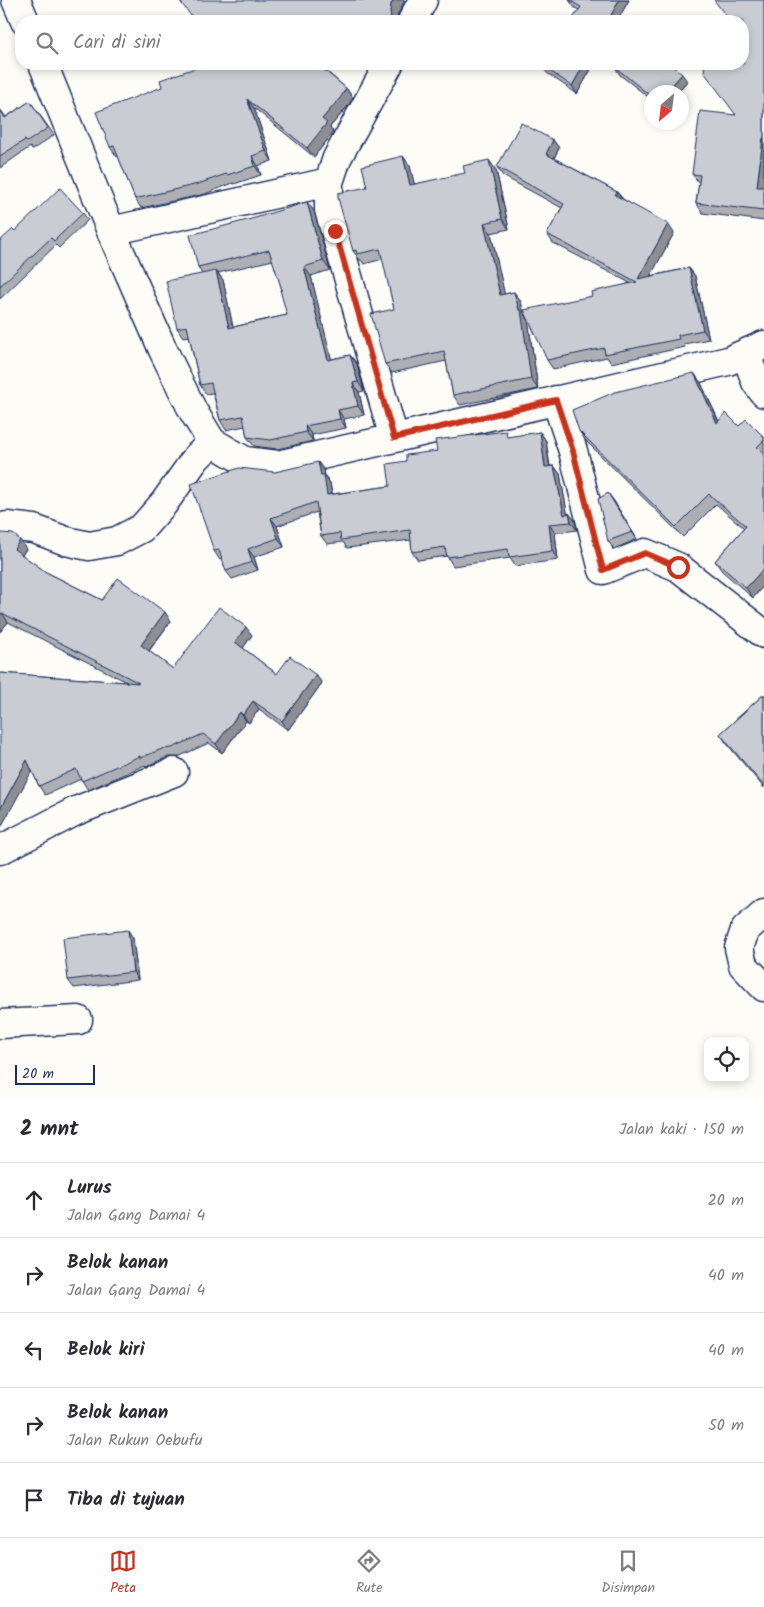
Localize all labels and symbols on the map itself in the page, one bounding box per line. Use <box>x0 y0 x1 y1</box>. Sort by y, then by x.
north arrow <box>644 85 689 130</box>
route end <box>324 220 347 243</box>
route start <box>667 556 690 579</box>
scale bar <box>15 1062 95 1085</box>

